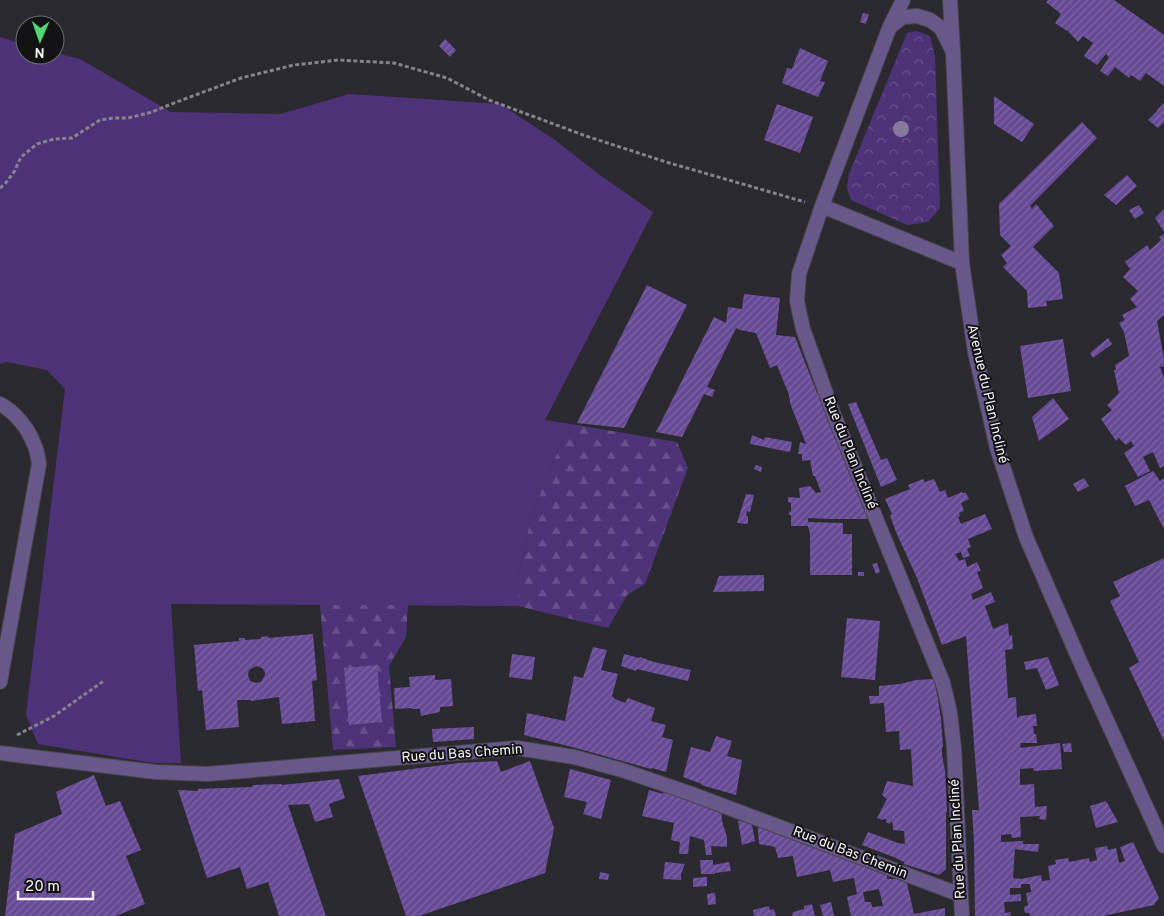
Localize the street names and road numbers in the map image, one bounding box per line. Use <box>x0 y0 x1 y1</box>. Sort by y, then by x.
street label: Avenue du Plan Incliné <box>963 323 1011 465</box>
street label: Rue du Plan Incliné <box>820 394 880 512</box>
street label: Rue du Bas Chemin <box>401 741 523 767</box>
street label: Rue du Plan Incliné <box>946 779 970 899</box>
street label: Rue du Bas Chemin <box>790 823 910 883</box>

